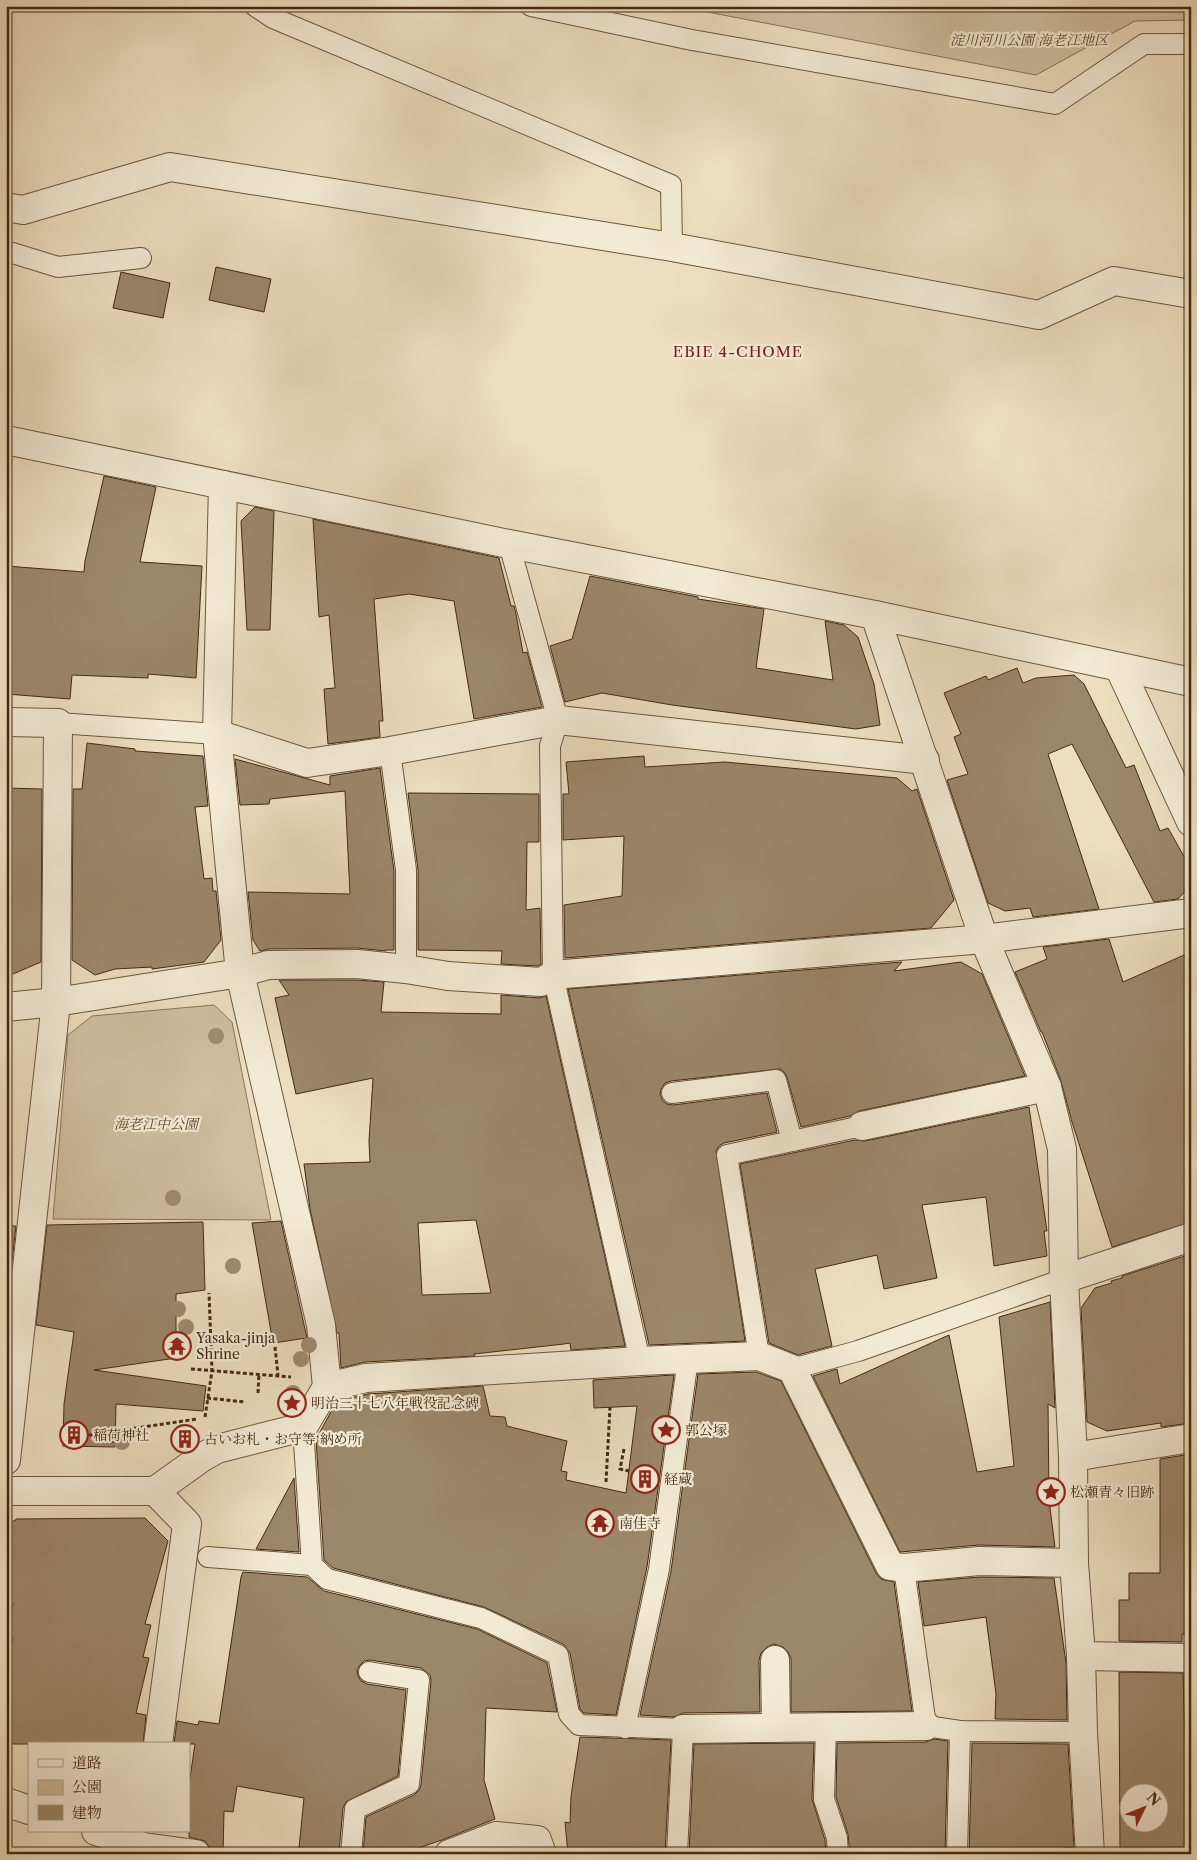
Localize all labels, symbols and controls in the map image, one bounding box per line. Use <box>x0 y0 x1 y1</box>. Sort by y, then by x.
park label: 淀川河川公園 海老江地区 <box>950 31 1110 49</box>
district label: EBIE 4-CHOME <box>673 342 803 361</box>
park label: 海老江中公園 <box>114 1115 200 1133</box>
place label: Yasaka-jinja Shrine <box>195 1329 276 1363</box>
temple icon: Yasaka-jinja Shrine <box>162 1331 192 1361</box>
place icon: 明治三十七八年戦役記念碑 <box>277 1388 307 1418</box>
place label: 明治三十七八年戦役記念碑 <box>311 1394 479 1412</box>
place icon: 郭公塚 <box>651 1415 681 1445</box>
building icon: 稲荷神社 <box>59 1420 89 1450</box>
place label: 郭公塚 <box>685 1421 727 1439</box>
building icon: 古いお札・お守等 納め所 <box>170 1424 200 1454</box>
place label: 稲荷神社 <box>93 1426 149 1444</box>
place label: 古いお札・お守等 納め所 <box>204 1430 362 1448</box>
building icon: 経蔵 <box>630 1464 660 1494</box>
place label: 経蔵 <box>664 1470 692 1488</box>
place icon: 松瀬青々旧跡 <box>1036 1477 1066 1507</box>
place label: 松瀬青々旧跡 <box>1070 1483 1154 1501</box>
temple icon: 南佳寺 <box>585 1508 615 1538</box>
place label: 南佳寺 <box>619 1514 661 1532</box>
legend <box>28 1742 190 1832</box>
text: 道路 <box>72 1753 102 1772</box>
text: 公園 <box>72 1777 102 1796</box>
north arrow <box>1120 1782 1170 1832</box>
text: N <box>1143 1789 1164 1810</box>
text: 建物 <box>72 1803 102 1822</box>

